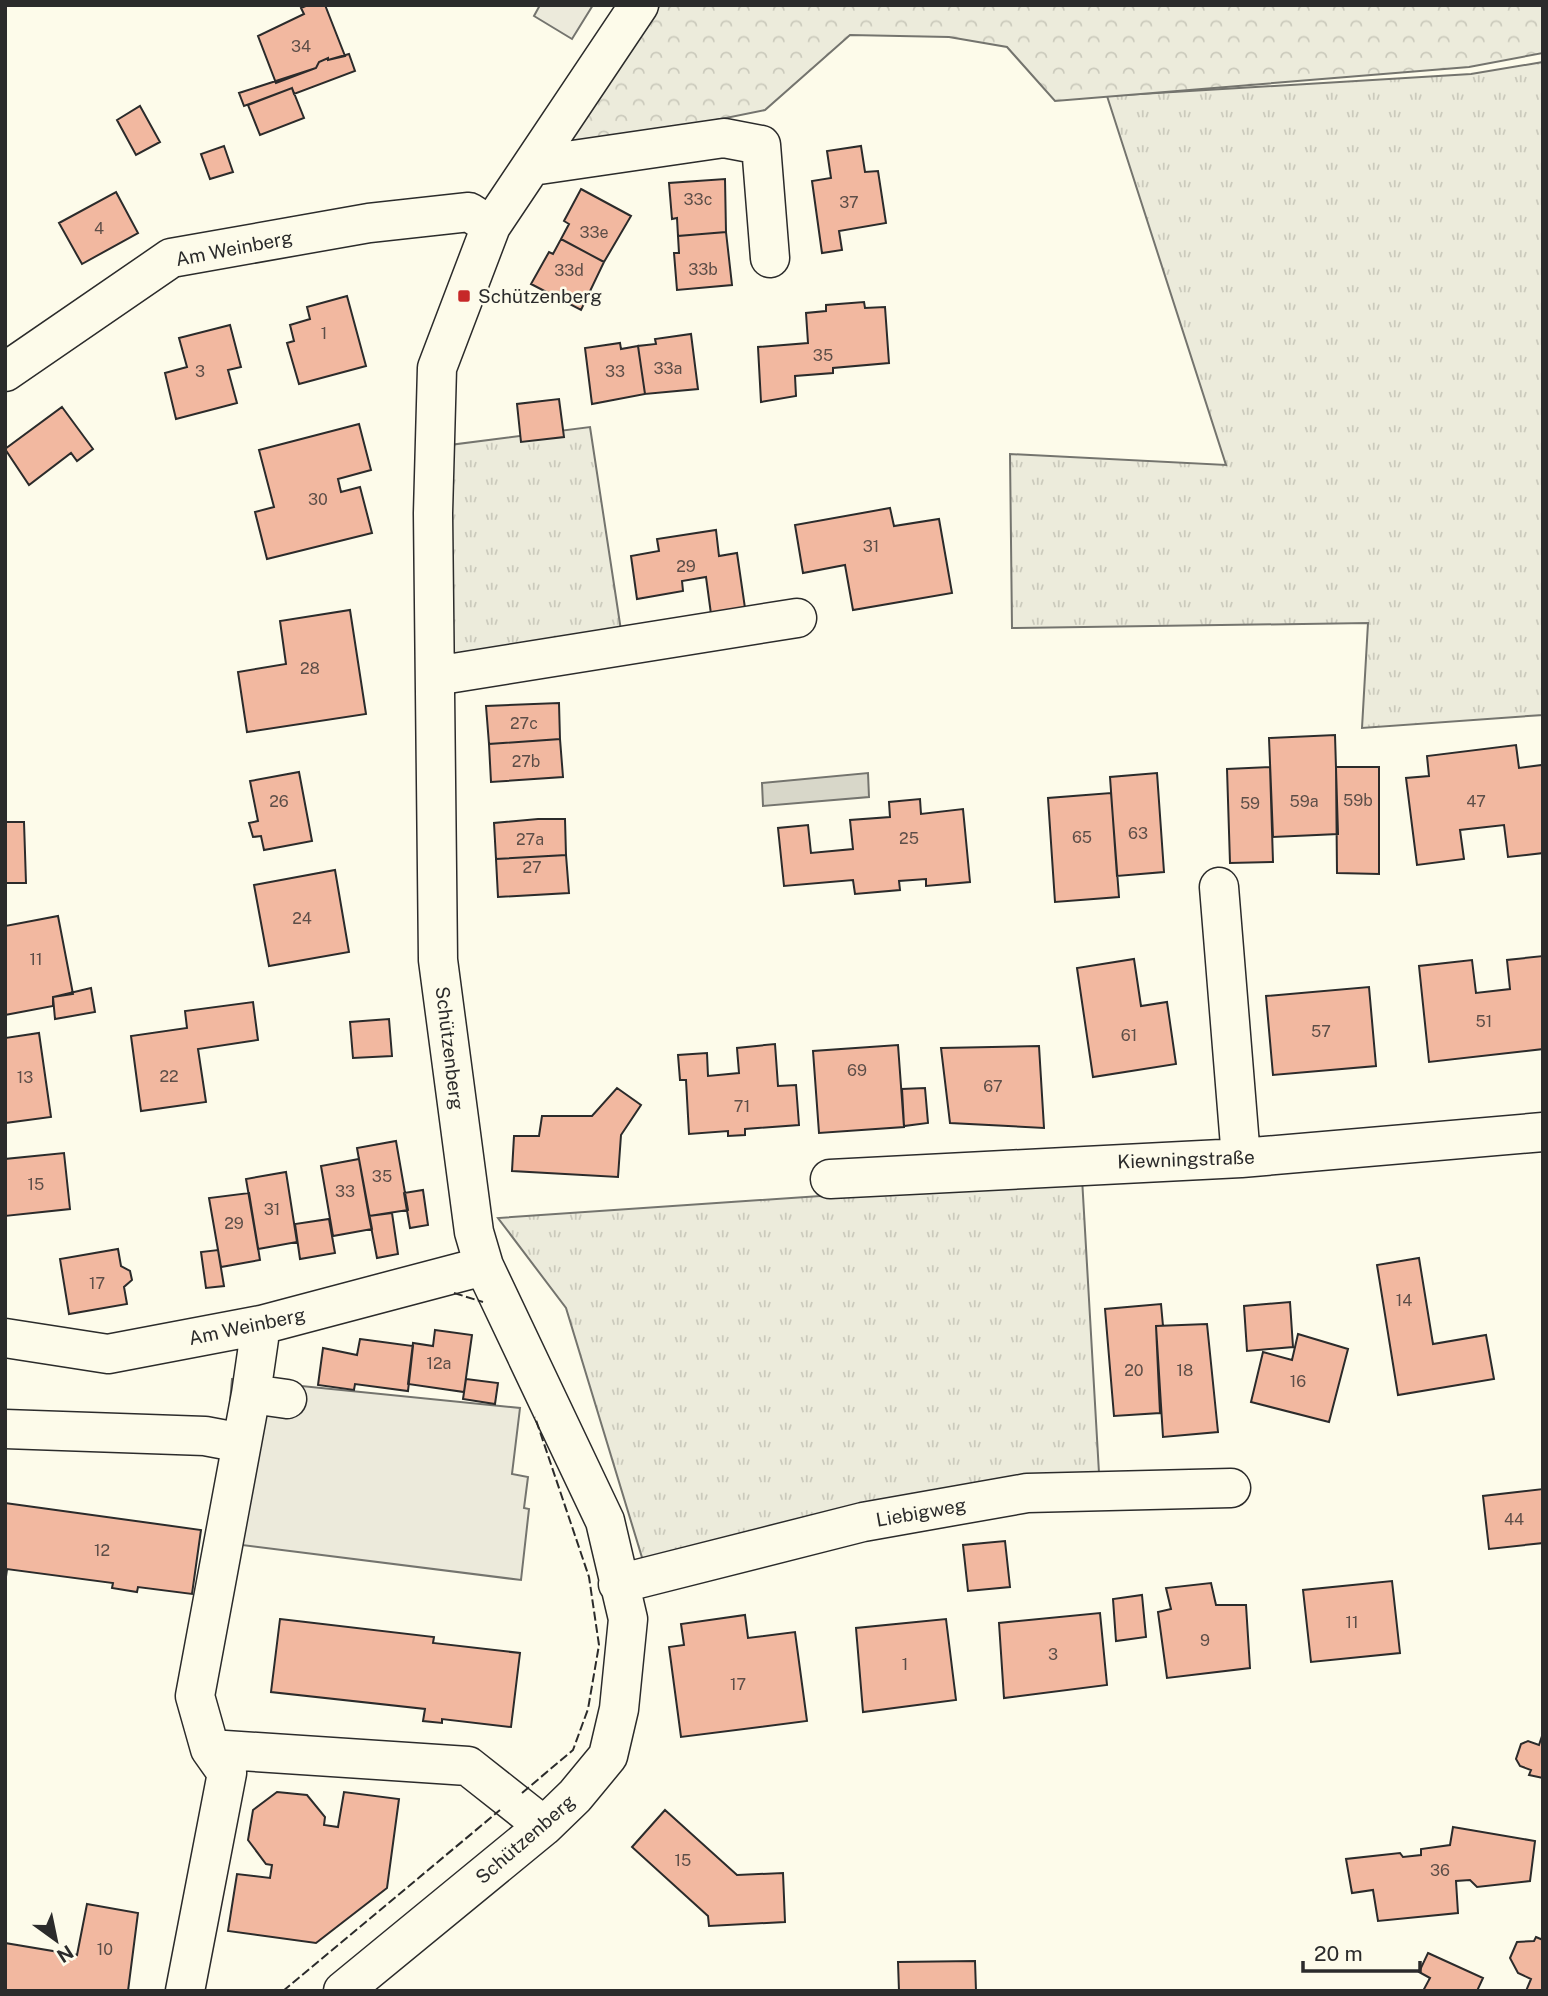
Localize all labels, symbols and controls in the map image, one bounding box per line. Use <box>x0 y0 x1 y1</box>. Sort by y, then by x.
house number: 34 <box>291 37 311 56</box>
house number: 33c <box>684 190 712 209</box>
house number: 37 <box>839 193 859 212</box>
house number: 4 <box>94 219 104 238</box>
house number: 33e <box>579 223 609 242</box>
street label: Am Weinberg <box>174 226 295 270</box>
house number: 33b <box>688 260 718 279</box>
house number: 33d <box>554 261 584 280</box>
place label: Schützenberg <box>478 285 602 307</box>
marker: Schützenberg <box>456 288 472 304</box>
house number: 1 <box>321 324 327 343</box>
house number: 35 <box>813 346 833 365</box>
house number: 33a <box>654 359 682 378</box>
house number: 3 <box>195 362 205 381</box>
house number: 33 <box>605 362 625 381</box>
house number: 30 <box>308 490 328 509</box>
house number: 31 <box>863 537 879 556</box>
house number: 29 <box>676 557 696 576</box>
house number: 28 <box>300 659 320 678</box>
house number: 27c <box>510 714 538 733</box>
house number: 27b <box>512 752 540 771</box>
house number: 59b <box>1343 791 1373 810</box>
house number: 26 <box>269 792 289 811</box>
house number: 59a <box>1289 792 1319 811</box>
house number: 47 <box>1466 792 1486 811</box>
house number: 59 <box>1240 794 1260 813</box>
house number: 63 <box>1128 824 1148 843</box>
house number: 65 <box>1072 828 1092 847</box>
house number: 25 <box>899 829 919 848</box>
house number: 27a <box>516 830 544 849</box>
house number: 27 <box>522 858 542 877</box>
house number: 24 <box>292 909 312 928</box>
house number: 11 <box>29 950 43 969</box>
street label: Schützenberg <box>432 985 469 1111</box>
house number: 51 <box>1476 1012 1492 1031</box>
house number: 57 <box>1311 1022 1331 1041</box>
house number: 61 <box>1121 1026 1137 1045</box>
house number: 69 <box>847 1061 867 1080</box>
house number: 22 <box>159 1067 179 1086</box>
house number: 13 <box>17 1068 33 1087</box>
house number: 67 <box>983 1077 1003 1096</box>
house number: 71 <box>734 1097 750 1116</box>
street label: Kiewningstraße <box>1117 1146 1255 1172</box>
house number: 35 <box>372 1167 392 1186</box>
house number: 15 <box>28 1175 44 1194</box>
house number: 33 <box>335 1182 355 1201</box>
house number: 31 <box>264 1200 280 1219</box>
house number: 29 <box>224 1214 244 1233</box>
house number: 17 <box>89 1274 105 1293</box>
house number: 14 <box>1396 1291 1412 1310</box>
street label: Am Weinberg <box>187 1303 308 1349</box>
house number: 12a <box>427 1354 451 1373</box>
house number: 20 <box>1124 1361 1144 1380</box>
house number: 18 <box>1177 1361 1193 1380</box>
house number: 16 <box>1290 1372 1306 1391</box>
street label: Liebigweg <box>874 1493 968 1531</box>
house number: 44 <box>1504 1510 1524 1529</box>
house number: 12 <box>94 1541 110 1560</box>
house number: 11 <box>1345 1613 1359 1632</box>
house number: 9 <box>1200 1631 1210 1650</box>
house number: 3 <box>1048 1645 1058 1664</box>
house number: 1 <box>902 1655 908 1674</box>
house number: 17 <box>730 1675 746 1694</box>
street label: Schützenberg <box>471 1790 579 1888</box>
house number: 15 <box>675 1851 691 1870</box>
house number: 36 <box>1430 1861 1450 1880</box>
north arrow <box>21 1905 91 1975</box>
scale bar <box>1303 1930 1420 1974</box>
house number: 10 <box>97 1940 113 1959</box>
text: N <box>53 1941 77 1968</box>
text: 20 m <box>1314 1941 1363 1966</box>

